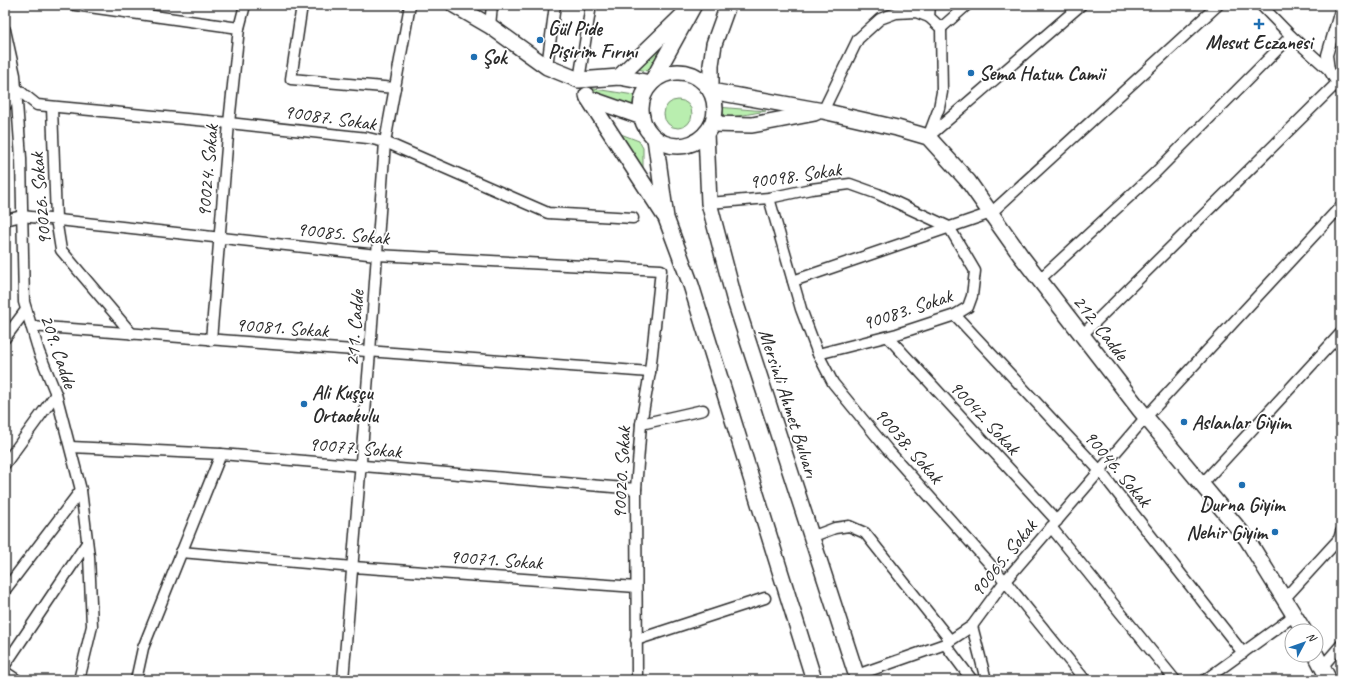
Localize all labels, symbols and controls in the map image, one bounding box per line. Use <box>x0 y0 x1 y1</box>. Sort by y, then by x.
place label: Gül Pide Pişirim Fırını <box>548 16 639 64</box>
marker: Mesut Eczanesi <box>1254 19 1264 29</box>
place label: Mesut Eczanesi <box>1206 30 1316 55</box>
marker: Gül Pide Pişirim Fırını <box>535 35 545 45</box>
place label: Şok <box>482 45 509 70</box>
marker: Şok <box>469 52 479 62</box>
place label: Sema Hatun Camii <box>979 61 1108 86</box>
marker: Sema Hatun Camii <box>966 68 976 78</box>
street label: 90087. Sokak <box>282 99 379 137</box>
street label: 90024. Sokak <box>191 122 224 218</box>
street label: 90026. Sokak <box>24 150 57 246</box>
street label: 90098. Sokak <box>747 156 845 194</box>
street label: 90085. Sokak <box>295 216 392 251</box>
street label: 90083. Sokak <box>859 283 957 336</box>
street label: 211. Cadde <box>339 288 370 367</box>
street label: 212. Cadde <box>1067 290 1135 366</box>
street label: 209. Cadde <box>34 311 83 393</box>
street label: 90081. Sokak <box>235 312 331 343</box>
street label: Mersinli Ahmet Bulvarı <box>753 326 825 482</box>
street label: 90042. Sokak <box>944 375 1027 461</box>
place label: Ali Kuşçu Ortaokulu <box>312 380 380 428</box>
marker: Ali Kuşçu Ortaokulu <box>299 399 309 409</box>
street label: 90038. Sokak <box>869 402 950 490</box>
place label: Aslanlar Giyim <box>1192 410 1292 435</box>
marker: Aslanlar Giyim <box>1179 417 1189 427</box>
street label: 90020. Sokak <box>607 424 637 520</box>
street label: 90046. Sokak <box>1078 425 1158 513</box>
street label: 90077. Sokak <box>308 431 404 464</box>
marker: Durna Giyim <box>1237 480 1247 490</box>
place label: Durna Giyim <box>1200 492 1286 517</box>
street label: 90065. Sokak <box>964 513 1043 602</box>
place label: Nehir Giyim <box>1186 520 1269 545</box>
marker: Nehir Giyim <box>1270 527 1280 537</box>
street label: 90071. Sokak <box>449 544 545 575</box>
north arrow <box>1284 623 1324 663</box>
text: N <box>1304 629 1320 645</box>

